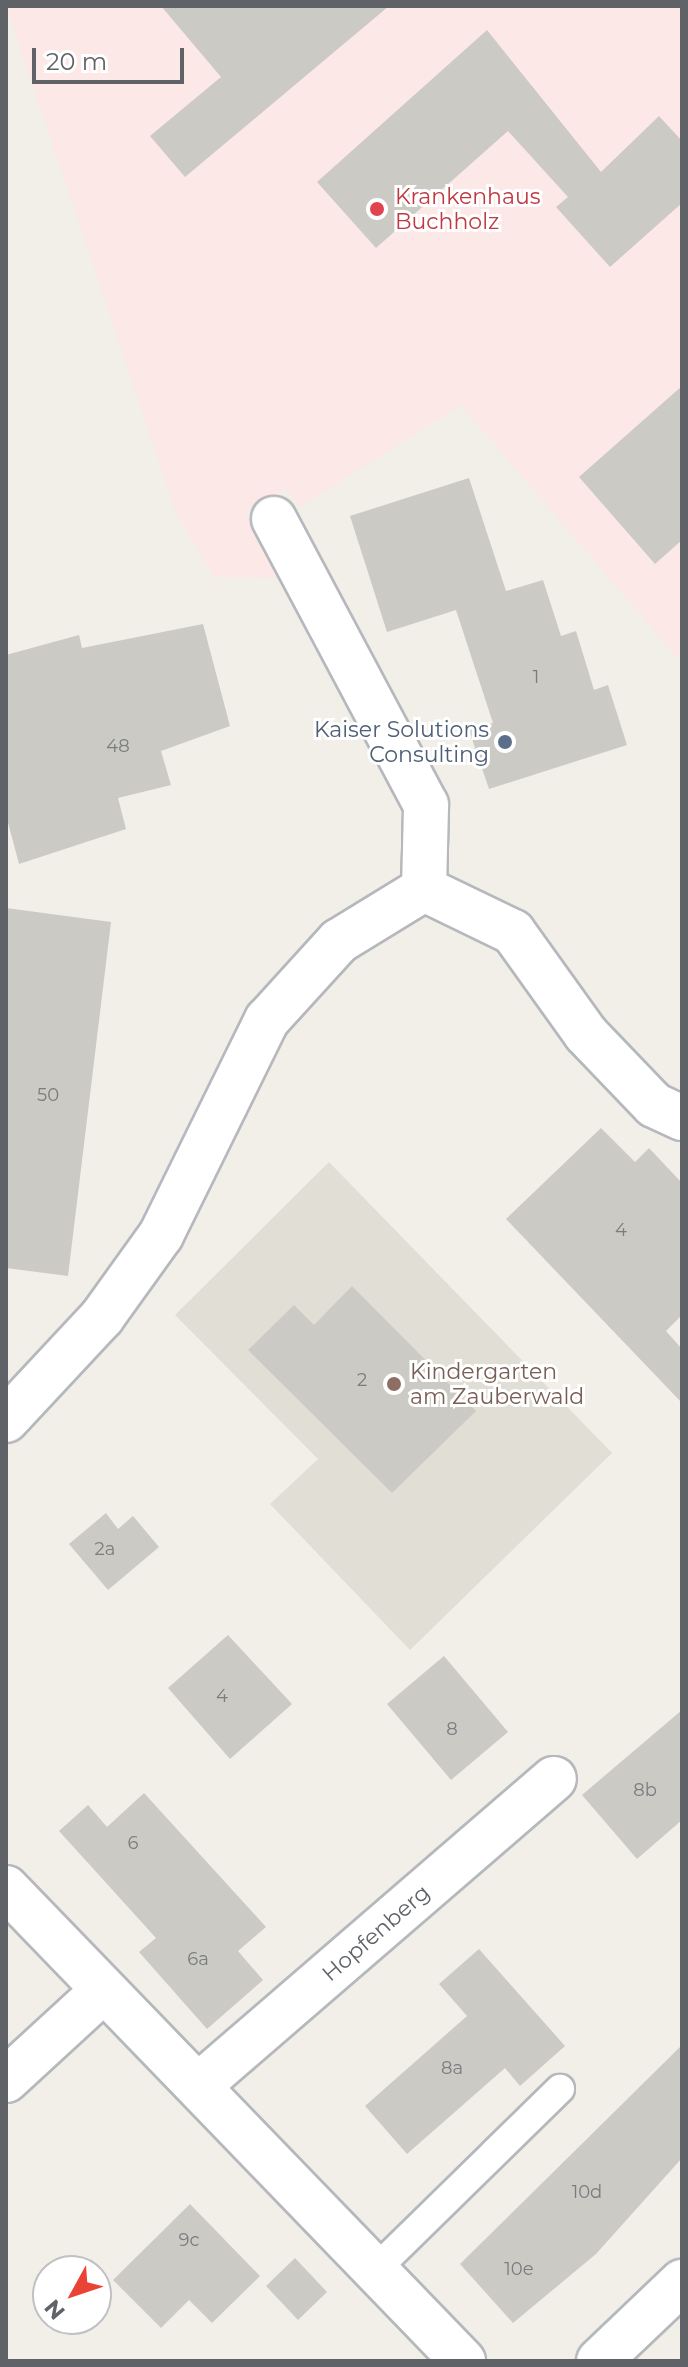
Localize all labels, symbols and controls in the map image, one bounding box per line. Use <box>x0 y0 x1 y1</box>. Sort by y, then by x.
scale bar <box>36 32 188 82</box>
text: 20 m <box>46 47 107 76</box>
place label: Krankenhaus Buchholz <box>395 183 540 234</box>
marker: Krankenhaus Buchholz <box>366 198 388 220</box>
house number: 1 <box>533 666 539 688</box>
place label: Kaiser Solutions Consulting <box>314 716 489 768</box>
marker: Kaiser Solutions Consulting <box>496 733 514 751</box>
house number: 48 <box>106 735 130 757</box>
house number: 50 <box>37 1084 59 1106</box>
house number: 4 <box>615 1219 627 1241</box>
place label: Kindergarten am Zauberwald <box>410 1358 584 1410</box>
house number: 2 <box>357 1369 367 1391</box>
marker: Kindergarten am Zauberwald <box>385 1375 403 1393</box>
house number: 2a <box>95 1538 115 1560</box>
house number: 4 <box>216 1685 228 1707</box>
house number: 8 <box>446 1718 458 1740</box>
house number: 8b <box>633 1779 657 1801</box>
house number: 6 <box>128 1832 138 1854</box>
street label: Hopfenberg <box>317 1879 435 1987</box>
house number: 6a <box>187 1948 209 1970</box>
house number: 8a <box>441 2057 463 2079</box>
house number: 10d <box>572 2181 602 2203</box>
house number: 9c <box>178 2229 200 2251</box>
north arrow <box>32 2255 112 2335</box>
house number: 10e <box>504 2258 534 2280</box>
text: N <box>39 2294 71 2325</box>

